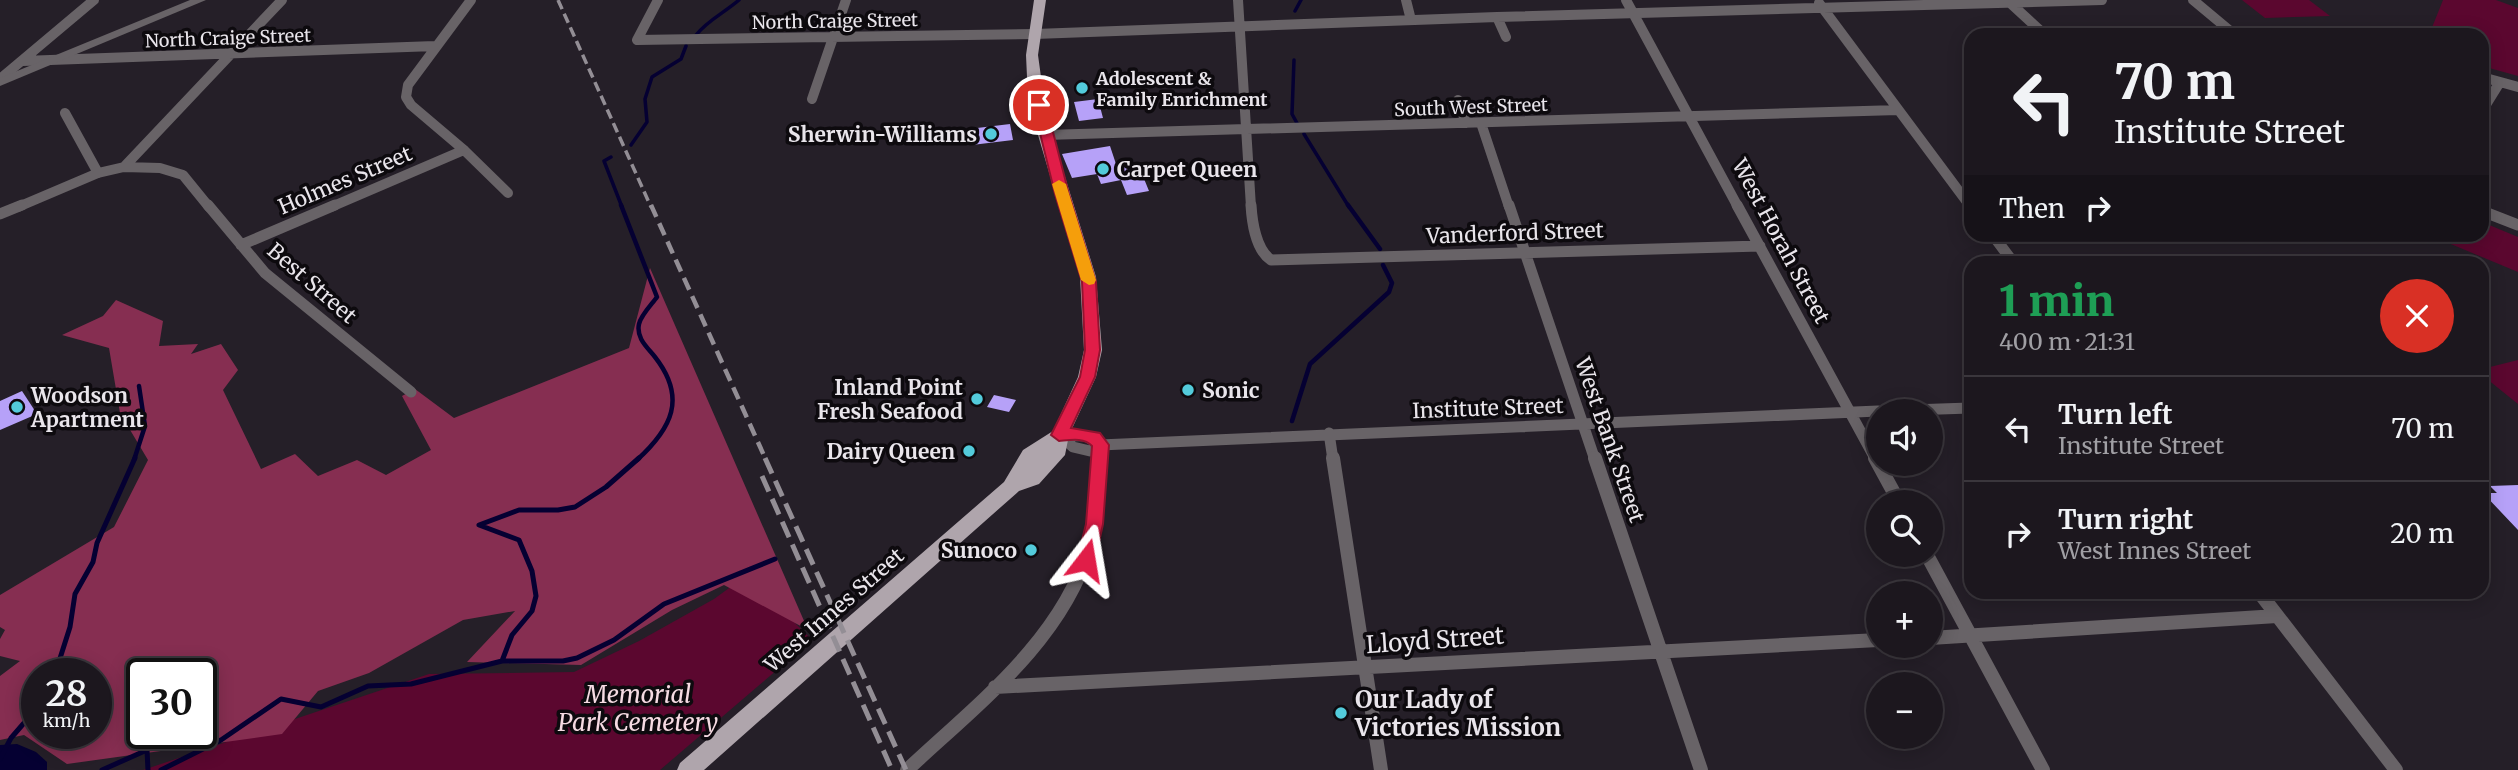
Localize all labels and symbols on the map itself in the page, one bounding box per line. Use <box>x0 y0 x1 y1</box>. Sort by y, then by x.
street label: North Craige Street <box>752 8 918 34</box>
street label: North Craige Street <box>145 24 311 52</box>
place label: Adolescent & Family Enrichment <box>1095 67 1268 111</box>
pin <box>1009 75 1069 135</box>
marker: Adolescent & Family Enrichment <box>1074 80 1090 96</box>
street label: South West Street <box>1394 93 1548 121</box>
place label: Sherwin-Williams <box>788 121 977 148</box>
marker: Sherwin-Williams <box>983 126 999 142</box>
street label: Holmes Street <box>274 140 416 220</box>
street label: West Horah Street <box>1726 153 1836 328</box>
place label: Carpet Queen <box>1117 156 1257 183</box>
marker: Carpet Queen <box>1095 161 1111 177</box>
street label: Vanderford Street <box>1425 216 1604 250</box>
street label: Best Street <box>262 237 362 329</box>
street label: West Bank Street <box>1569 353 1651 526</box>
place label: Inland Point Fresh Seafood <box>817 374 964 425</box>
place label: Sonic <box>1202 377 1260 404</box>
place label: Woodson Apartment <box>30 382 145 433</box>
marker: Sonic <box>1180 382 1196 398</box>
marker: Inland Point Fresh Seafood <box>969 391 985 407</box>
street label: Institute Street <box>1412 392 1564 424</box>
marker: Woodson Apartment <box>9 399 25 415</box>
place label: Dairy Queen <box>826 438 955 465</box>
marker: Dairy Queen <box>961 443 977 459</box>
position arrow <box>1049 523 1123 597</box>
place label: Sunoco <box>941 537 1017 564</box>
street label: West Innes Street <box>758 542 909 679</box>
marker: Sunoco <box>1023 542 1039 558</box>
street label: Lloyd Street <box>1365 620 1506 660</box>
speed limit sign: 30 <box>126 658 217 749</box>
park label: Memorial Park Cemetery <box>558 679 718 738</box>
place label: Our Lady of Victories Mission <box>1354 684 1561 743</box>
marker: Our Lady of Victories Mission <box>1333 705 1349 721</box>

